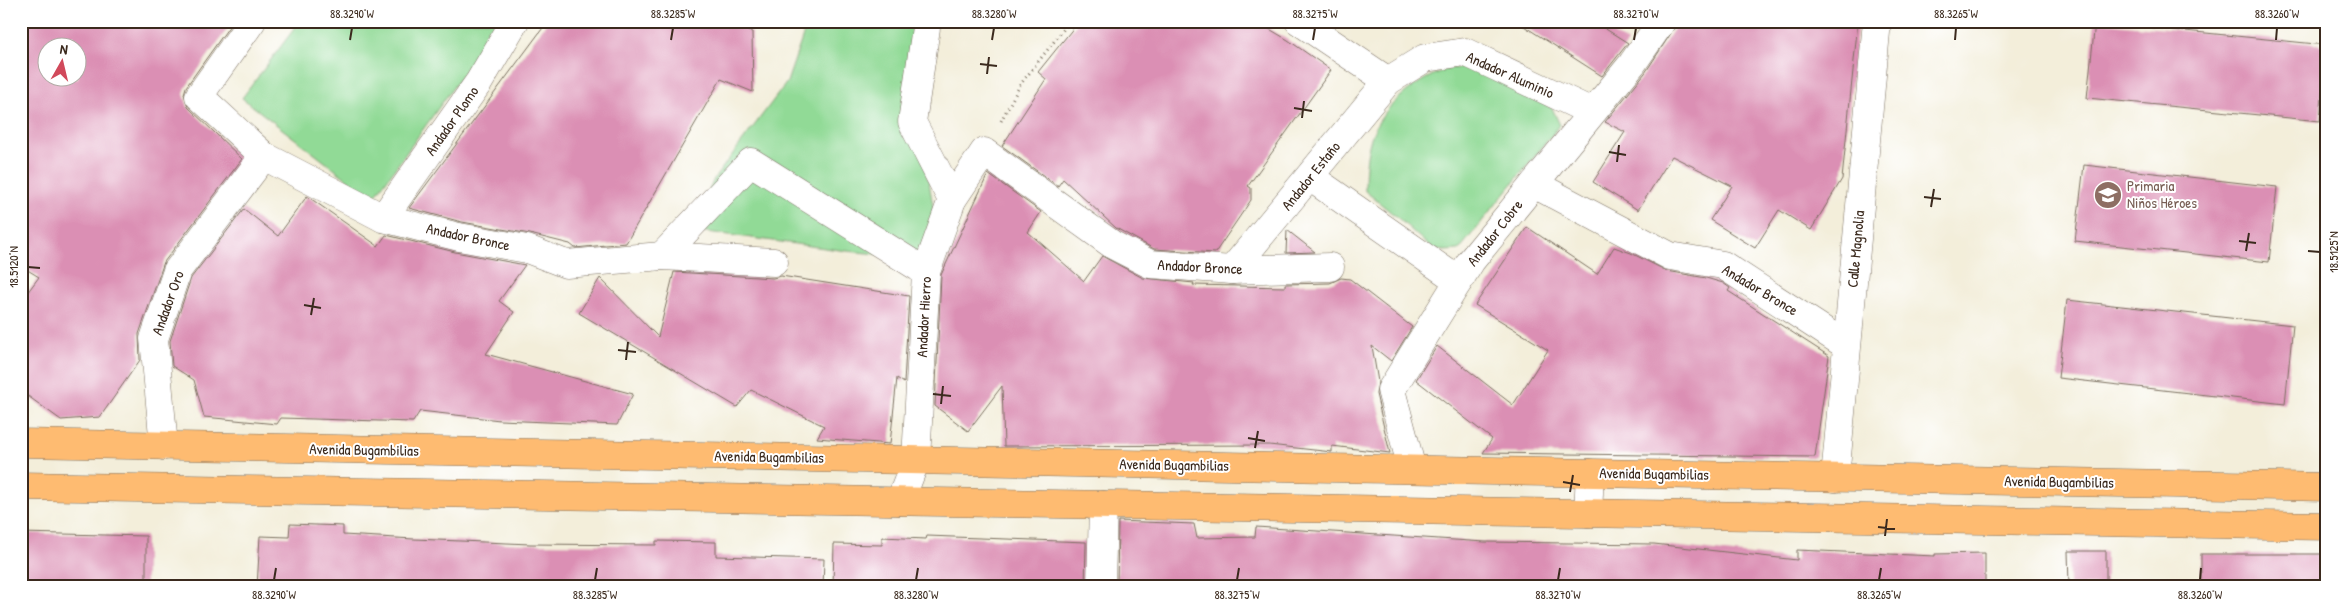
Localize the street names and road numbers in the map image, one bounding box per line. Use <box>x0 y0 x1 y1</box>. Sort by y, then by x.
street label: Andador Aluminio <box>1463 46 1557 103</box>
street label: Andador Plomo <box>420 82 483 160</box>
street label: Andador Estaño <box>1276 137 1345 215</box>
street label: Andador Cobre <box>1462 195 1527 270</box>
street label: Calle Magnolia <box>1842 209 1869 288</box>
street label: Andador Bronce <box>424 217 512 256</box>
street label: Andador Bronce <box>1157 254 1243 279</box>
street label: Andador Bronce <box>1718 259 1802 320</box>
street label: Andador Oro <box>146 268 189 338</box>
street label: Andador Hierro <box>911 276 936 358</box>
street label: Avenida Bugambilias <box>309 438 419 461</box>
street label: Avenida Bugambilias <box>714 445 824 468</box>
street label: Avenida Bugambilias <box>1119 453 1229 476</box>
street label: Avenida Bugambilias <box>1599 462 1709 485</box>
street label: Avenida Bugambilias <box>2004 470 2114 493</box>

